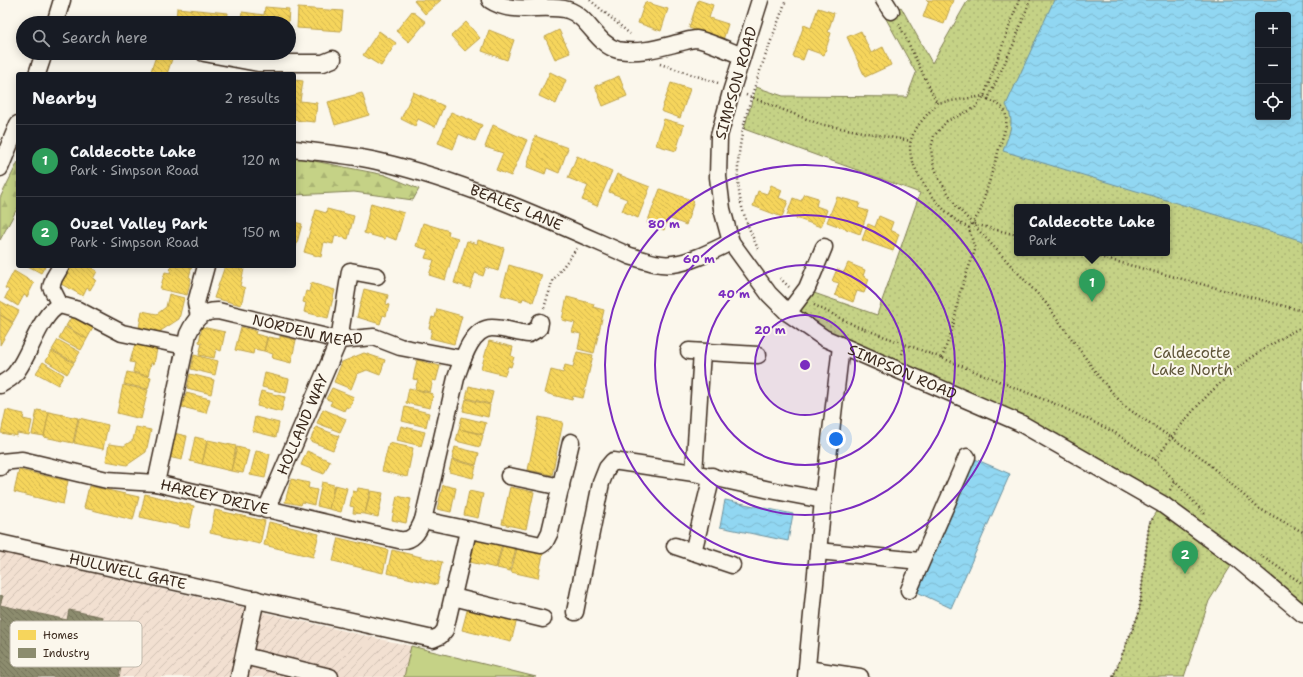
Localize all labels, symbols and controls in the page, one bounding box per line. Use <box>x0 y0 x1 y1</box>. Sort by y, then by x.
map controls <box>1255 12 1291 120</box>
button: + <box>1255 12 1291 48</box>
search box <box>16 16 296 60</box>
street label: SIMPSON ROAD <box>710 24 762 142</box>
icon: search <box>30 27 52 49</box>
text: Search here <box>62 28 148 48</box>
button: − <box>1255 48 1291 84</box>
button: locate <box>1255 84 1291 120</box>
text: Nearby <box>32 87 97 109</box>
text: 2 results <box>224 90 280 107</box>
text: Caldecotte Lake <box>70 142 196 162</box>
text: 1 <box>42 152 48 169</box>
text: 120 m <box>242 152 280 169</box>
text: Park · Simpson Road <box>70 162 199 179</box>
street label: BEALES LANE <box>467 180 566 235</box>
popup <box>1014 204 1170 256</box>
text: Caldecotte Lake <box>1029 212 1155 232</box>
text: Ouzel Valley Park <box>70 214 208 234</box>
text: 80 m <box>648 216 680 232</box>
text: 2 <box>40 224 50 241</box>
text: 150 m <box>242 224 280 241</box>
text: Park <box>1029 232 1057 249</box>
text: Park · Simpson Road <box>70 234 199 251</box>
text: 60 m <box>683 251 715 267</box>
pin: 1 <box>1079 269 1105 302</box>
text: 40 m <box>718 286 750 302</box>
street label: NORDEN MEAD <box>250 310 364 350</box>
text: 20 m <box>754 322 786 338</box>
street label: SIMPSON ROAD <box>845 340 960 404</box>
park label: Caldecotte Lake North <box>1151 343 1233 380</box>
centre of rings <box>798 358 812 372</box>
street label: HOLLAND WAY <box>272 371 333 478</box>
your location <box>826 429 846 449</box>
street label: HARLEY DRIVE <box>158 474 271 519</box>
pin: 2 <box>1172 541 1198 574</box>
street label: HULLWELL GATE <box>67 549 189 594</box>
legend <box>10 621 142 667</box>
text: Homes <box>43 628 79 643</box>
text: Industry <box>43 646 90 661</box>

